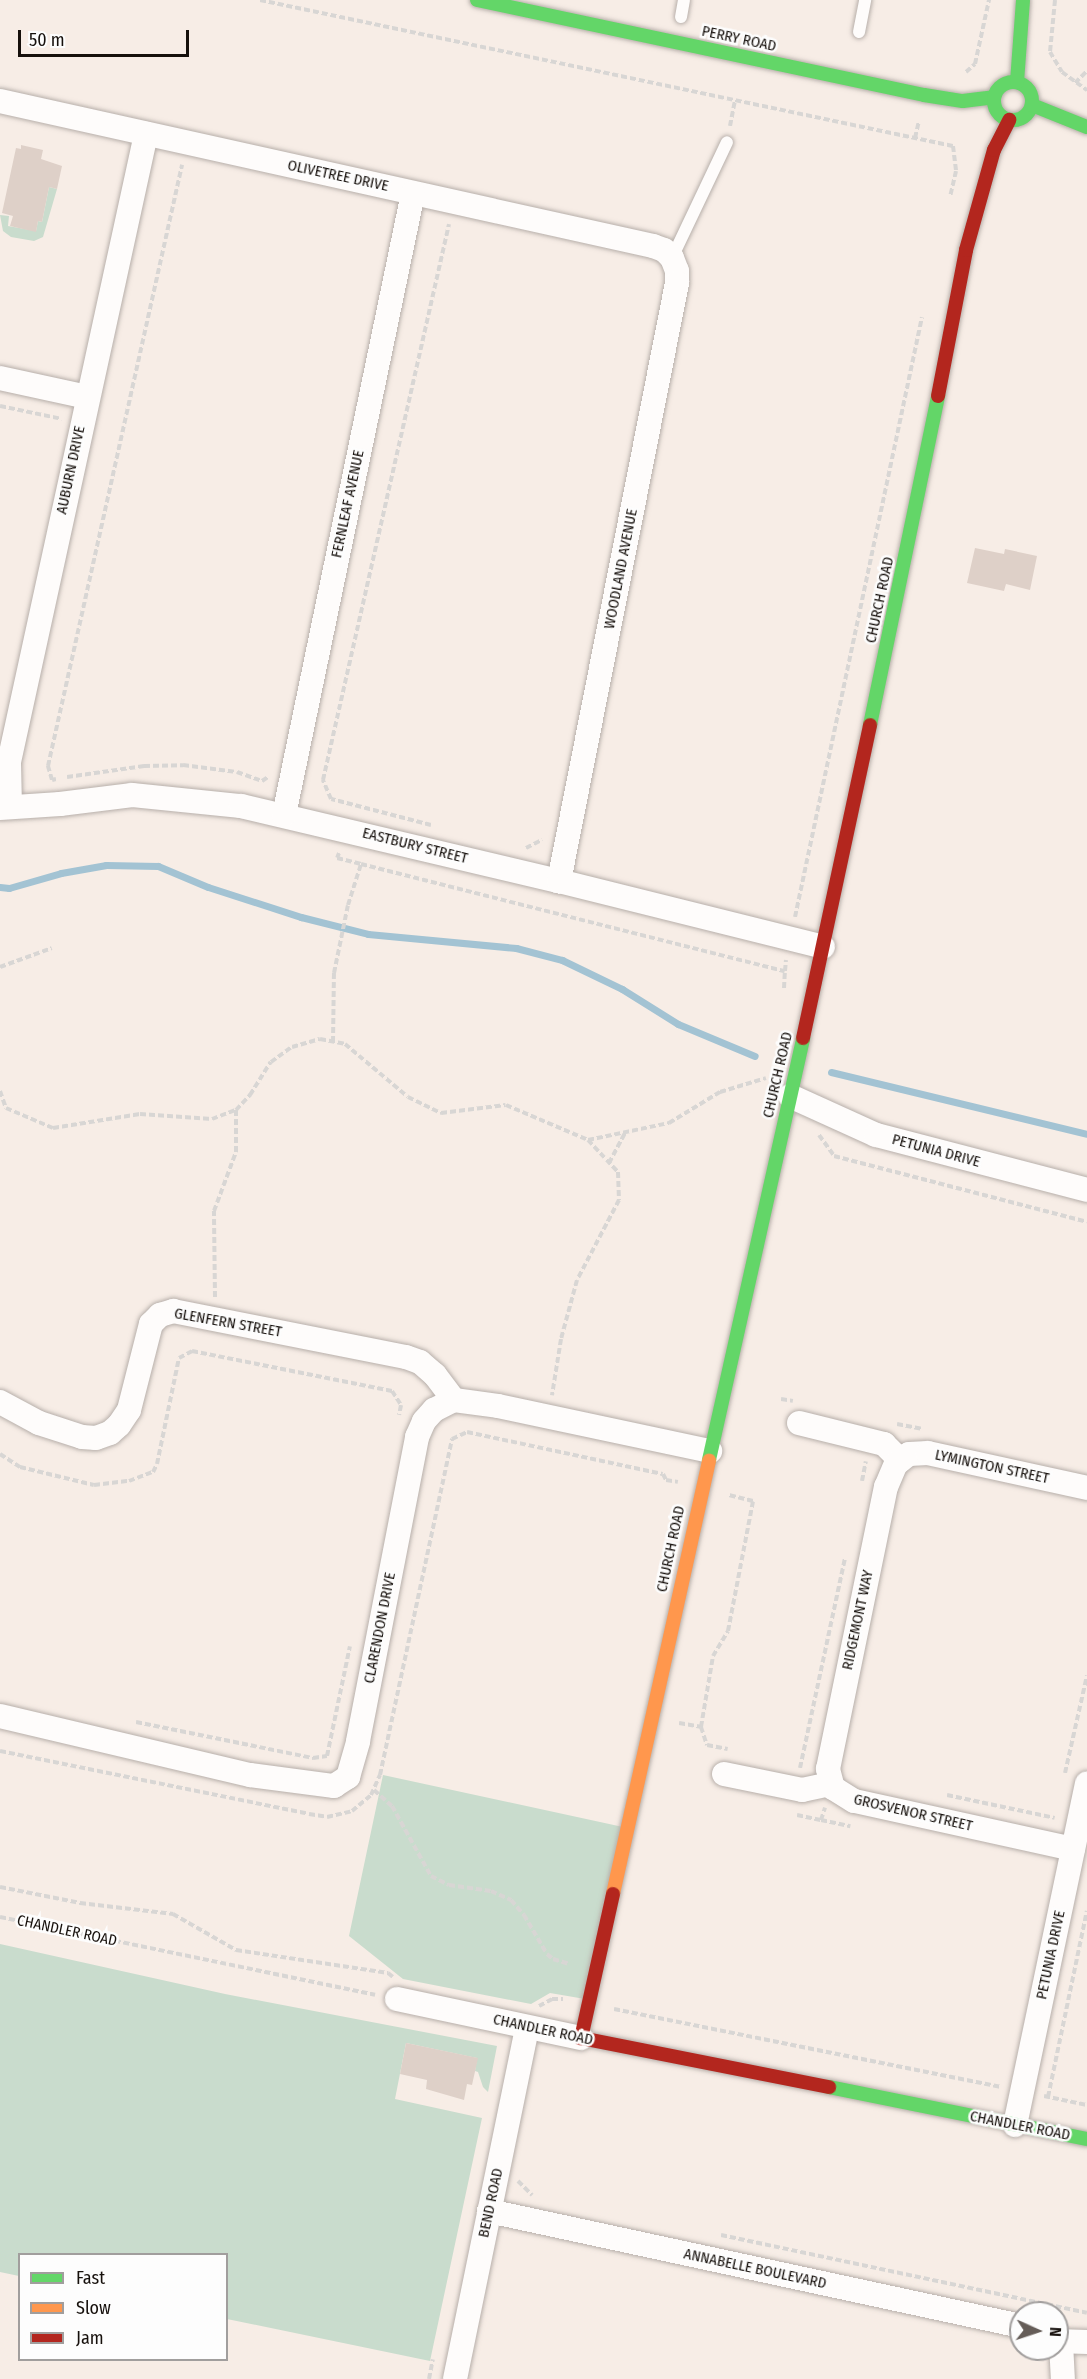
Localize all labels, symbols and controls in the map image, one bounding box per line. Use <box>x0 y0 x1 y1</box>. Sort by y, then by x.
scale bar <box>21 18 192 56</box>
street label: PERRY ROAD <box>700 22 778 56</box>
text: 50 m <box>29 29 65 51</box>
street label: OLIVETREE DRIVE <box>286 157 390 195</box>
street label: AUBURN DRIVE <box>53 424 89 516</box>
street label: FERNLEAF AVENUE <box>328 448 368 560</box>
street label: WOODLAND AVENUE <box>601 507 641 631</box>
street label: CHURCH ROAD <box>862 555 898 645</box>
street label: EASTBURY STREET <box>360 824 470 868</box>
street label: CHURCH ROAD <box>759 1030 797 1120</box>
street label: PETUNIA DRIVE <box>890 1131 982 1171</box>
street label: GLENFERN STREET <box>173 1305 283 1341</box>
street label: LYMINGTON STREET <box>933 1446 1051 1488</box>
street label: CHURCH ROAD <box>653 1504 689 1594</box>
street label: RIDGEMONT WAY <box>839 1568 877 1672</box>
street label: CLARENDON DRIVE <box>360 1571 400 1685</box>
street label: GROSVENOR STREET <box>852 1791 974 1835</box>
street label: PETUNIA DRIVE <box>1033 1909 1069 2001</box>
street label: CHANDLER ROAD <box>15 1912 119 1950</box>
street label: CHANDLER ROAD <box>491 2011 595 2049</box>
street label: CHANDLER ROAD <box>968 2107 1072 2145</box>
street label: BEND ROAD <box>475 2167 507 2239</box>
street label: ANNABELLE BOULEVARD <box>682 2245 828 2293</box>
legend <box>18 2253 228 2361</box>
text: Fast <box>76 2267 105 2289</box>
text: Slow <box>76 2297 111 2319</box>
north arrow <box>1009 2301 1069 2361</box>
text: Jam <box>76 2327 104 2349</box>
text: N <box>1046 2327 1065 2337</box>

